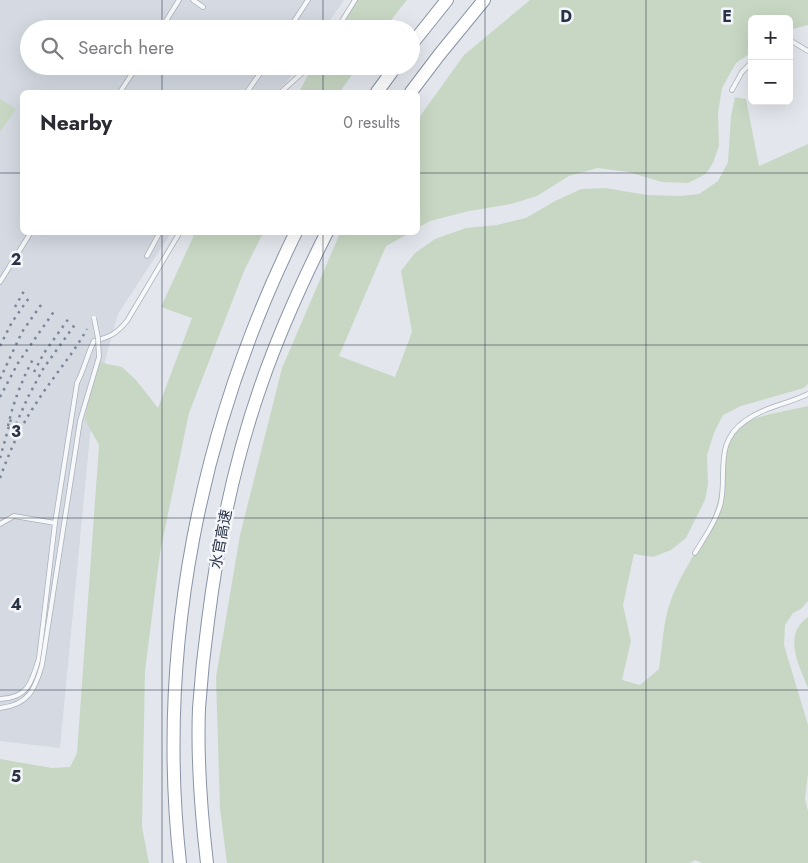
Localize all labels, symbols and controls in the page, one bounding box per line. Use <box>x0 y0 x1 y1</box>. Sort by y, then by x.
text: D <box>560 5 572 28</box>
text: E <box>722 5 732 28</box>
map controls <box>748 15 793 105</box>
button: + <box>748 15 793 60</box>
search box <box>20 20 420 75</box>
icon: search <box>38 34 66 62</box>
text: Search here <box>78 34 174 61</box>
button: − <box>748 60 793 105</box>
text: Nearby <box>40 108 112 138</box>
text: 0 results <box>343 111 400 134</box>
text: 2 <box>11 248 21 271</box>
text: 3 <box>11 420 21 443</box>
street label: 水官高速 <box>204 507 238 571</box>
text: 4 <box>10 593 22 616</box>
text: 5 <box>11 765 21 788</box>

